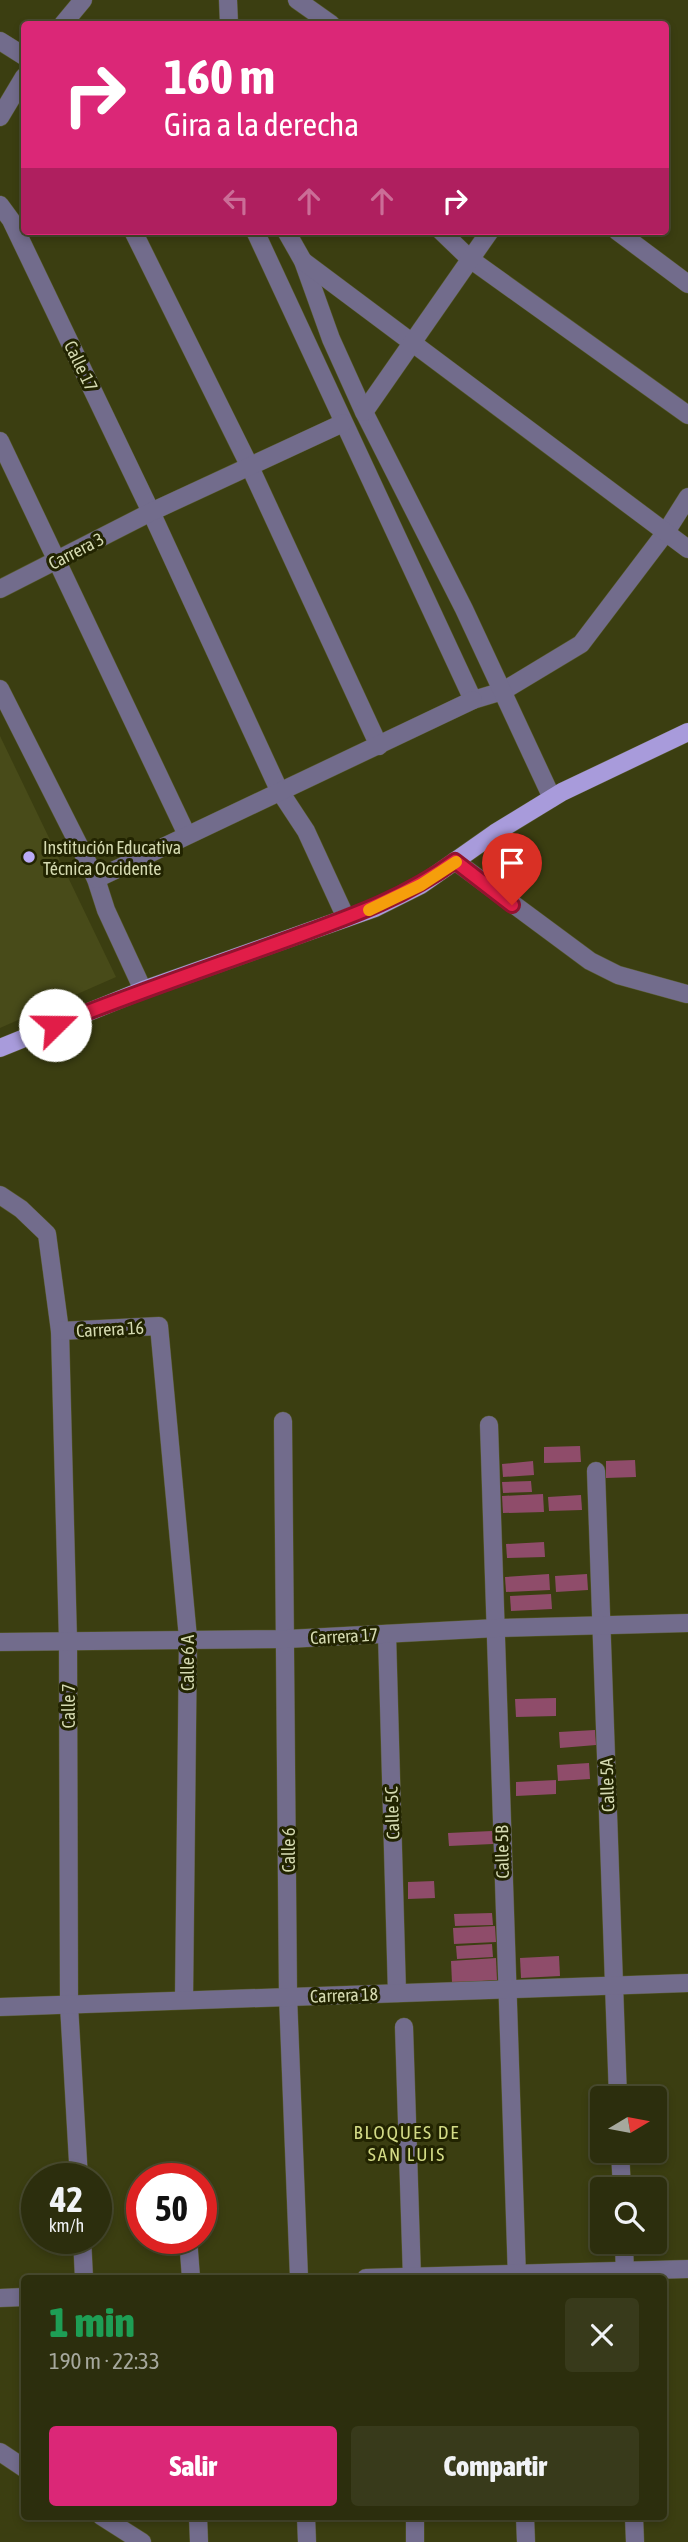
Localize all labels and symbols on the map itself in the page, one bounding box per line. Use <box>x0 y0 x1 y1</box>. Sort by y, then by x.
street label: Calle 17 <box>60 337 102 395</box>
street label: Carrera 3 <box>45 528 107 574</box>
pin <box>482 833 542 905</box>
place label: Institución Educativa Técnica Occidente <box>43 837 181 879</box>
marker: Institución Educativa Técnica Occidente <box>21 849 37 865</box>
position arrow <box>18 988 92 1062</box>
street label: Carrera 16 <box>76 1317 144 1341</box>
street label: Carrera 17 <box>310 1624 378 1648</box>
street label: Calle 6 A <box>177 1635 198 1691</box>
street label: Calle 7 <box>58 1684 79 1728</box>
street label: Calle 5A <box>596 1758 618 1812</box>
street label: Calle 5C <box>381 1786 403 1840</box>
street label: Calle 5B <box>491 1825 513 1879</box>
street label: Calle 6 <box>278 1828 299 1872</box>
street label: Carrera 18 <box>310 1983 378 2007</box>
north arrow <box>590 2086 667 2163</box>
district label: BLOQUES DE SAN LUIS <box>354 2121 460 2165</box>
speed limit sign: 50 <box>126 2163 217 2254</box>

